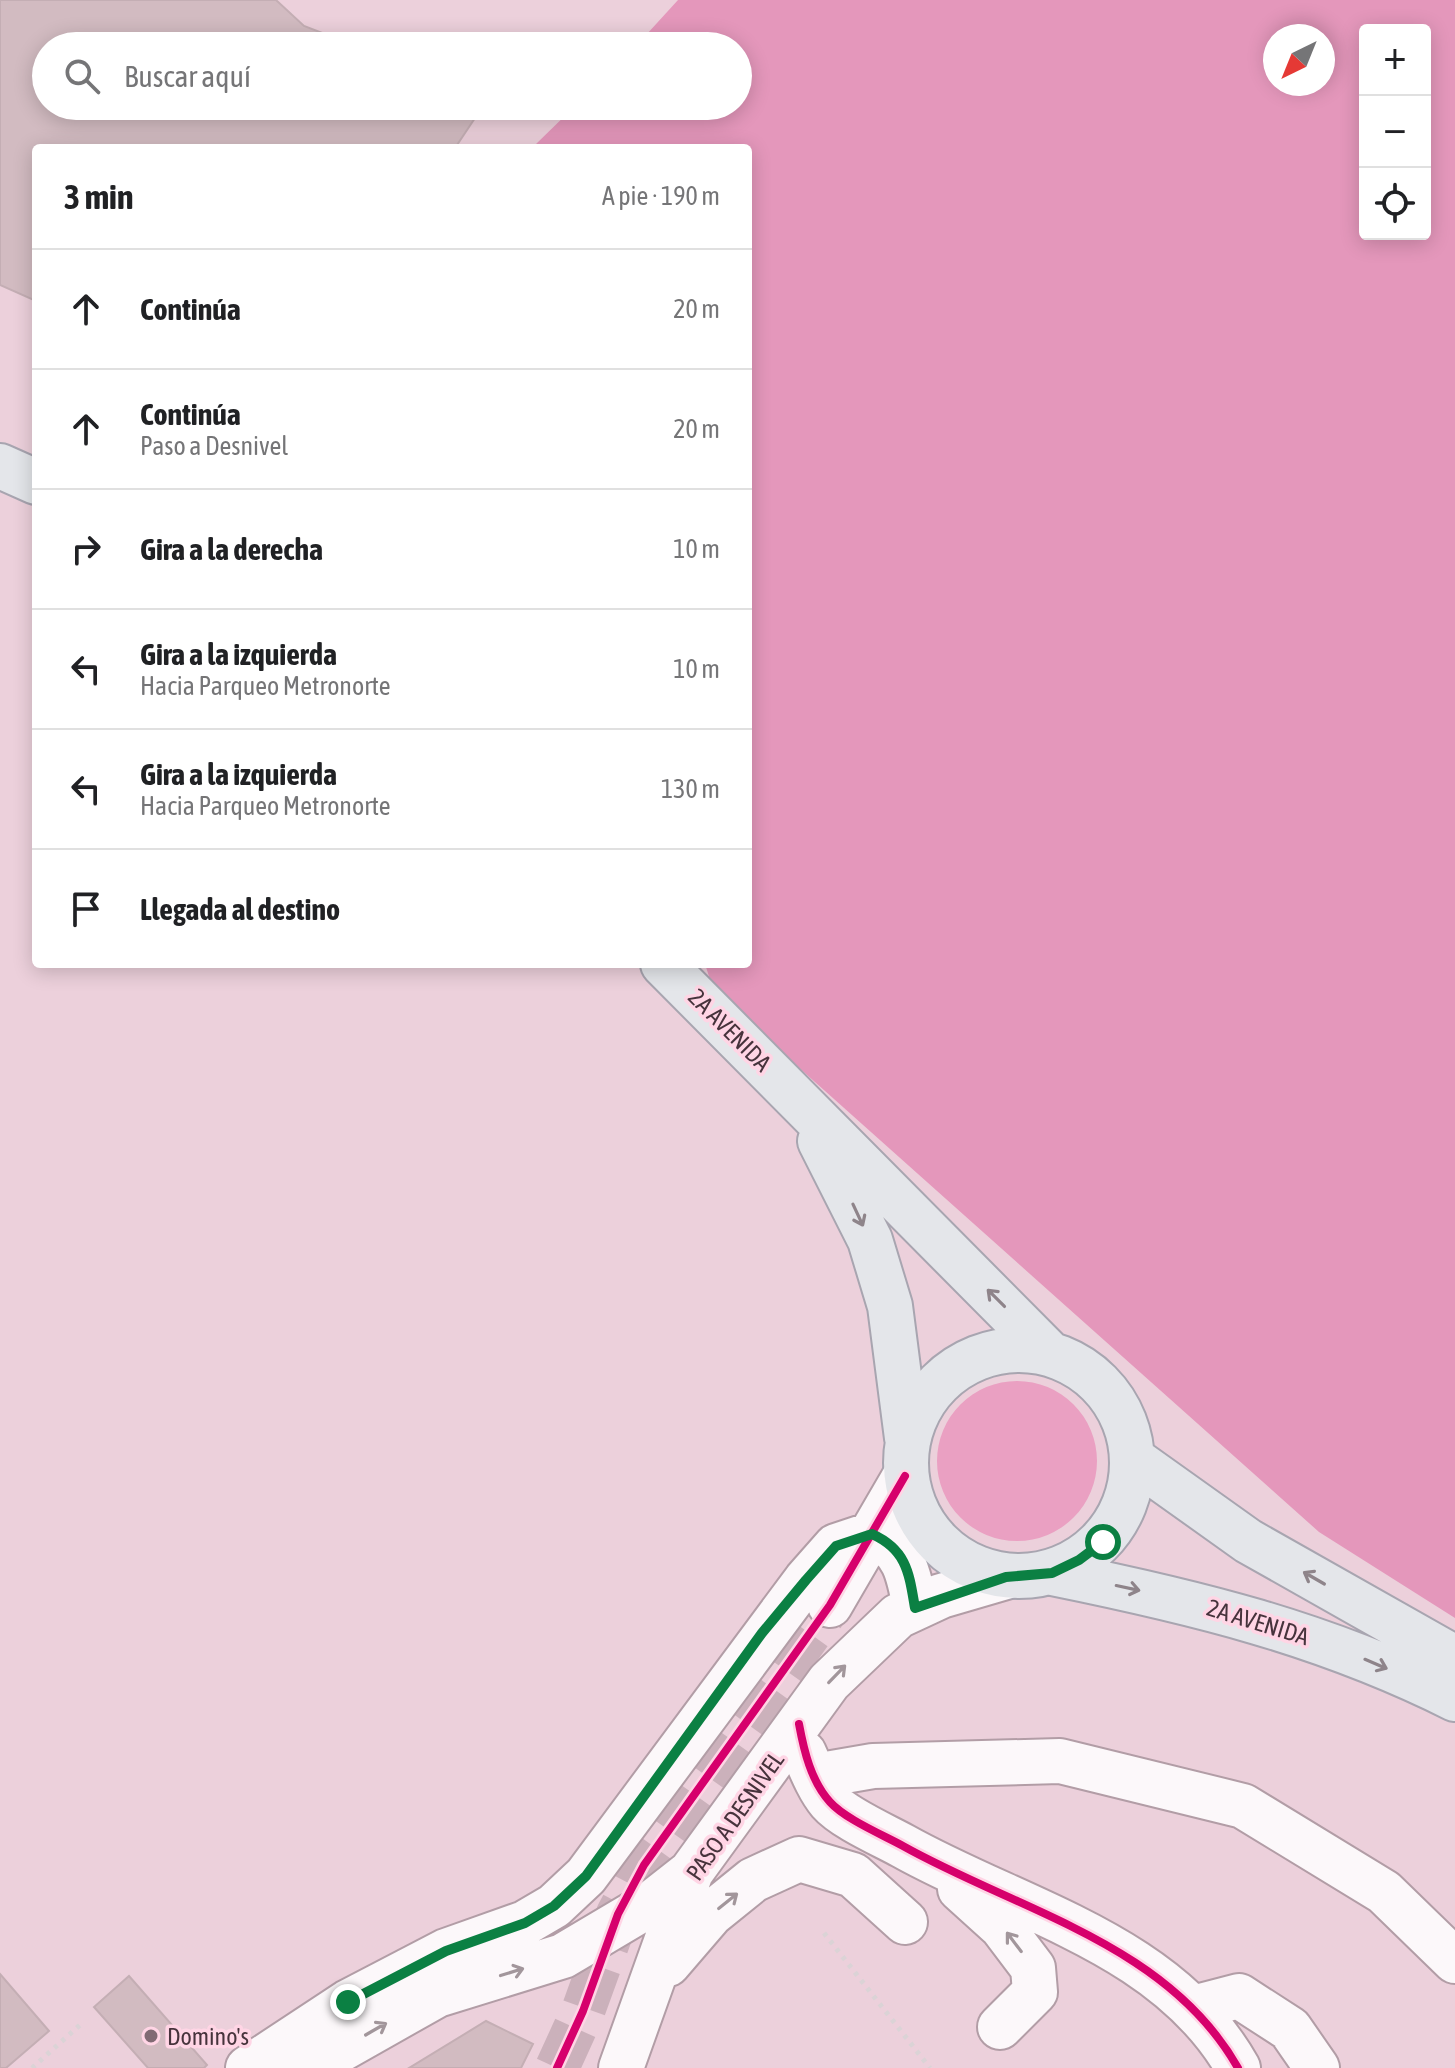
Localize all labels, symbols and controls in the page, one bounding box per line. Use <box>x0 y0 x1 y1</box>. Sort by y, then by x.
north arrow <box>1263 24 1335 96</box>
map controls <box>1359 24 1431 240</box>
button: + <box>1359 24 1431 96</box>
search box <box>32 32 752 120</box>
icon: search <box>60 54 104 98</box>
text: Buscar aquí <box>124 59 251 93</box>
button: − <box>1359 96 1431 168</box>
button: locate <box>1359 168 1431 240</box>
text: 3 min <box>64 177 133 216</box>
text: A pie · 190 m <box>602 181 720 211</box>
icon: ahead <box>64 287 108 331</box>
text: Continúa <box>140 292 241 326</box>
text: 20 m <box>673 294 720 324</box>
text: Continúa <box>140 397 241 431</box>
icon: ahead <box>64 407 108 451</box>
text: 20 m <box>673 414 720 444</box>
text: Paso a Desnivel <box>140 431 288 461</box>
icon: right <box>64 527 108 571</box>
text: Gira a la derecha <box>140 532 323 566</box>
text: 10 m <box>673 534 720 564</box>
text: Gira a la izquierda <box>140 637 337 671</box>
icon: left <box>64 647 108 691</box>
text: 10 m <box>673 654 720 684</box>
text: Hacia Parqueo Metronorte <box>140 671 391 701</box>
text: Gira a la izquierda <box>140 757 337 791</box>
icon: left <box>64 767 108 811</box>
text: 130 m <box>661 774 720 804</box>
text: Hacia Parqueo Metronorte <box>140 791 391 821</box>
icon: arrive <box>64 887 108 931</box>
text: Llegada al destino <box>140 892 340 926</box>
street label: 2A AVENIDA <box>683 983 777 1077</box>
one-way arrow <box>851 1203 866 1227</box>
one-way arrow <box>986 1289 1006 1309</box>
route start <box>1085 1524 1121 1560</box>
one-way arrow <box>1303 1570 1326 1586</box>
one-way arrow <box>1115 1582 1140 1597</box>
street label: 2A AVENIDA <box>1204 1594 1312 1650</box>
one-way arrow <box>1363 1657 1388 1672</box>
one-way arrow <box>827 1665 846 1684</box>
street label: PASO A DESNIVEL <box>681 1746 790 1885</box>
one-way arrow <box>717 1892 738 1910</box>
one-way arrow <box>1005 1932 1022 1953</box>
one-way arrow <box>500 1963 525 1978</box>
route end <box>330 1984 366 2020</box>
one-way arrow <box>364 2021 387 2037</box>
place label: Domino's <box>167 2023 249 2050</box>
marker: Domino's <box>142 2027 160 2045</box>

